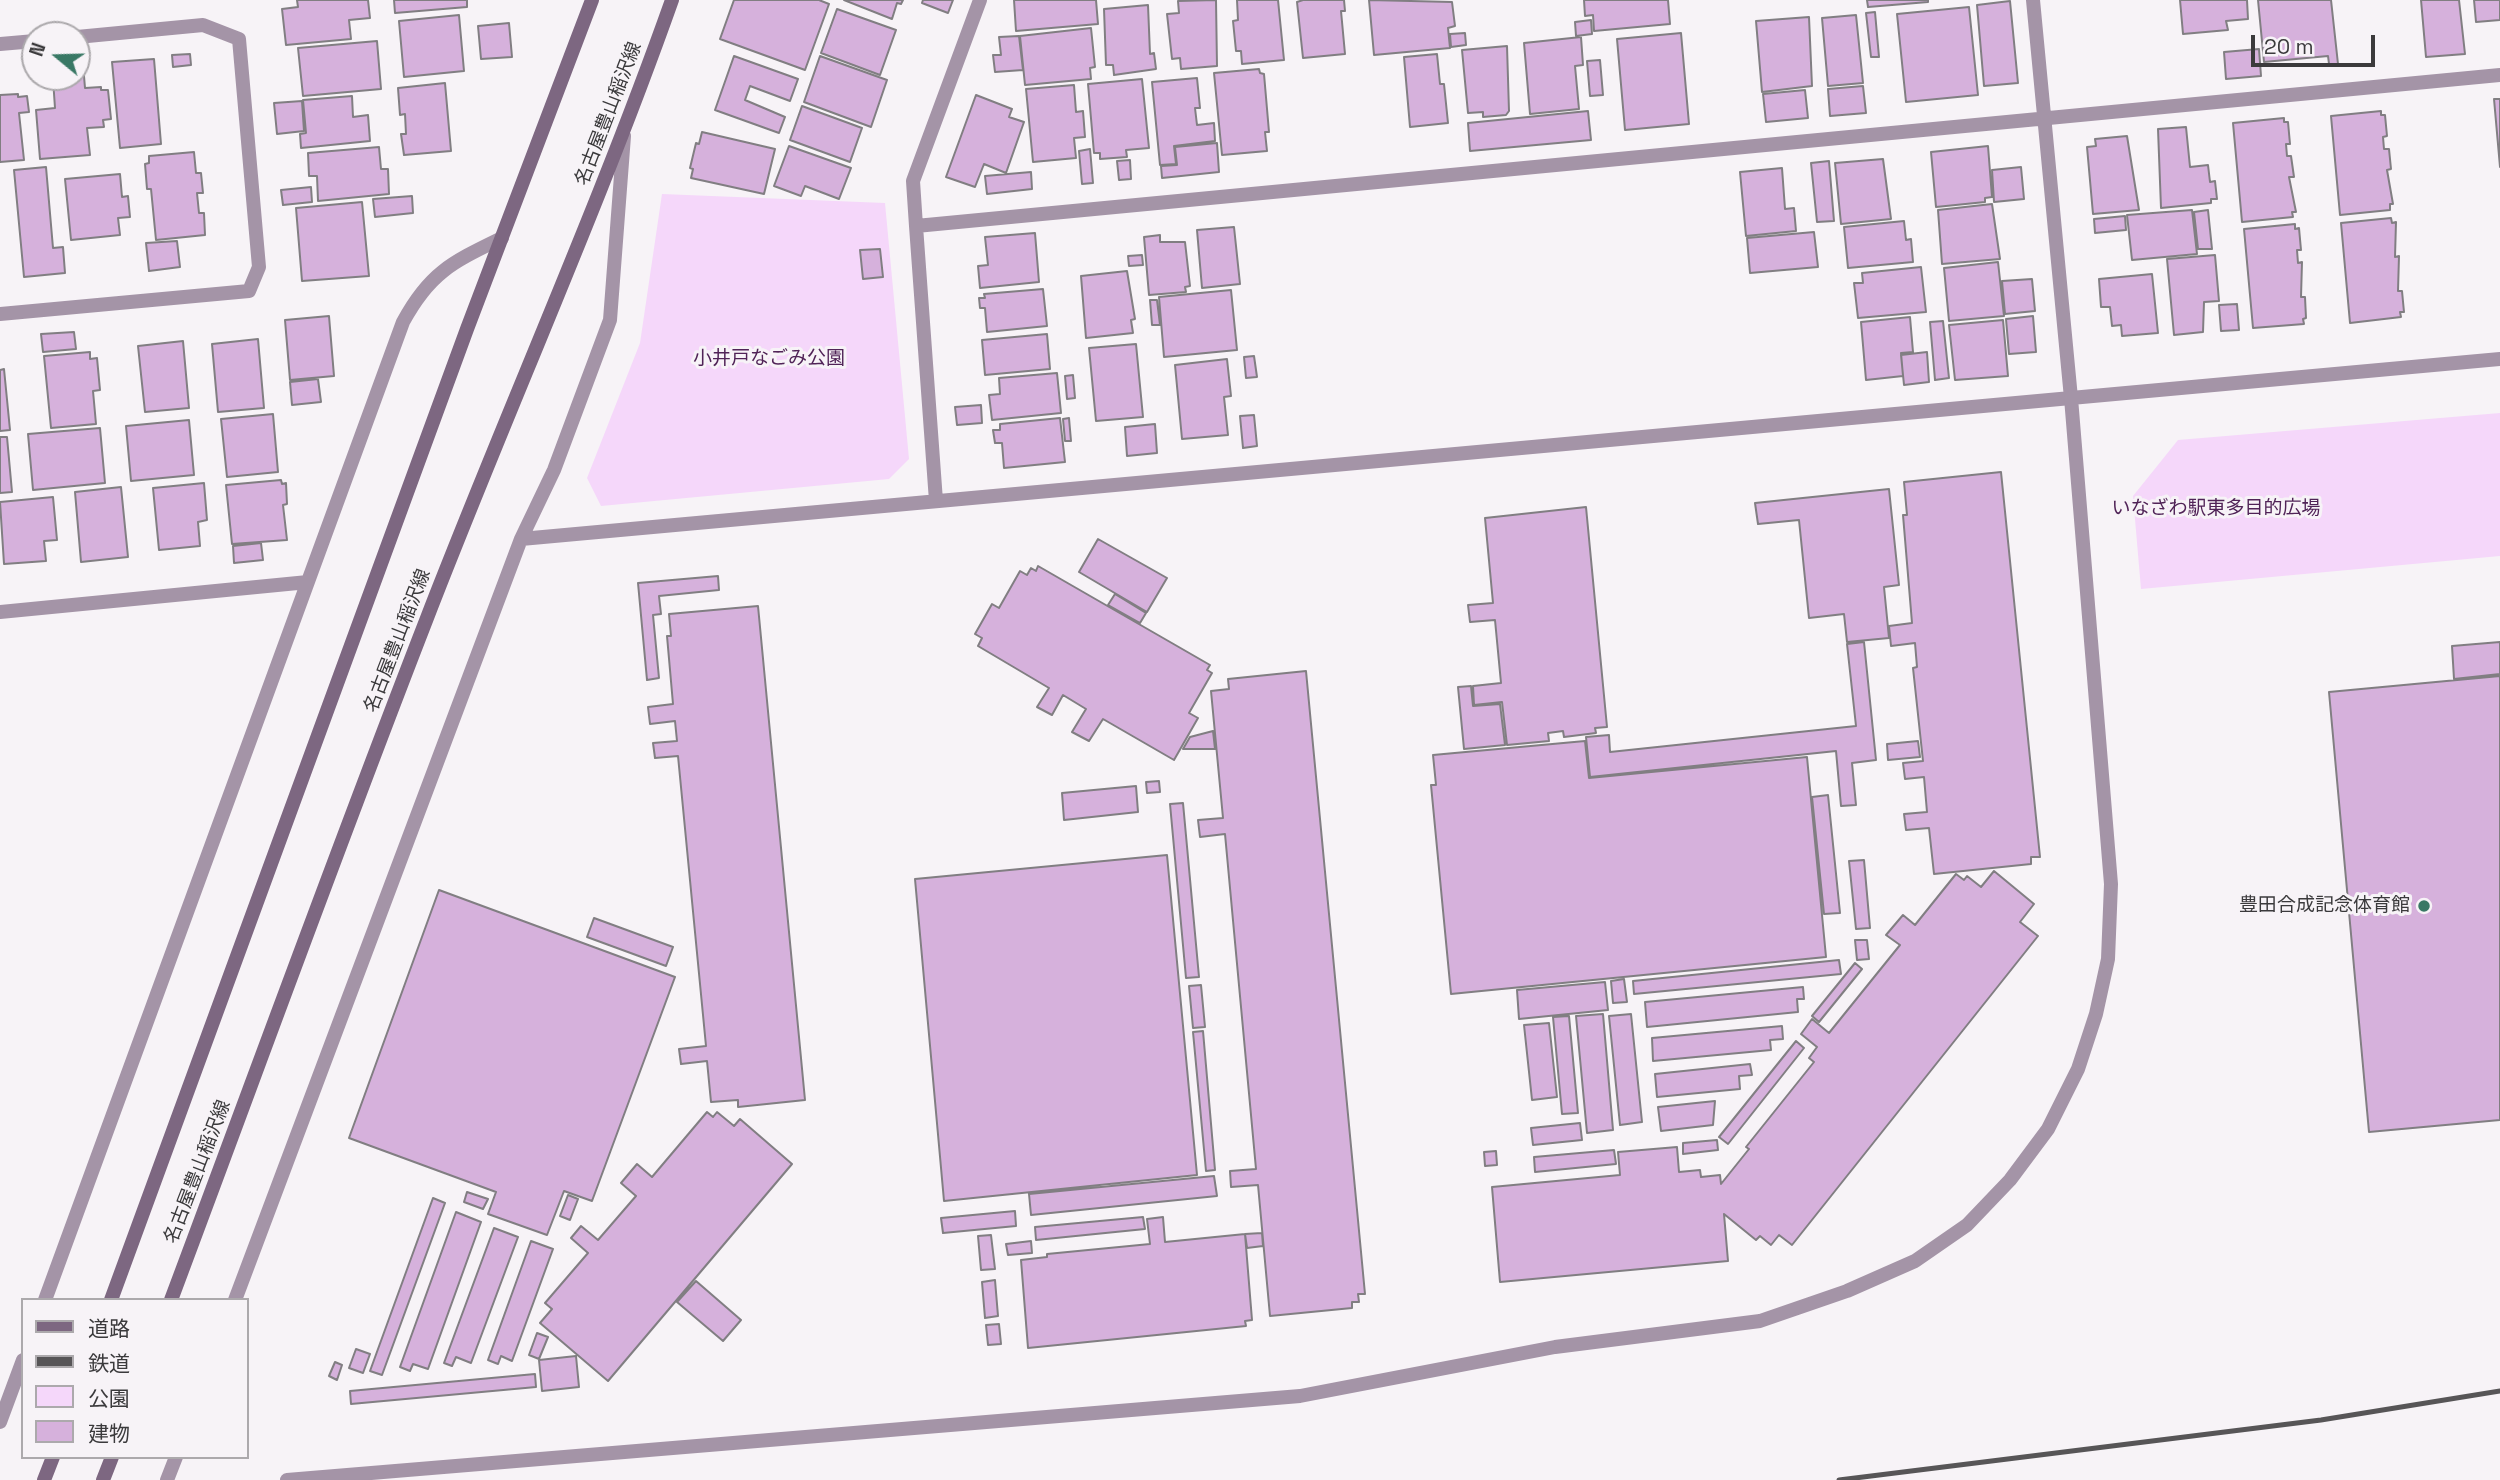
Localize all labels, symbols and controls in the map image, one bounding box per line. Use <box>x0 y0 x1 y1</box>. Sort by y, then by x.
north arrow <box>21 21 91 91</box>
scale bar <box>2255 21 2379 65</box>
text: 20 m <box>2264 33 2314 60</box>
street label: 名古屋豊山稲沢線 <box>571 39 647 189</box>
text: N <box>24 40 51 60</box>
park label: 小井戸なごみ公園 <box>693 348 845 370</box>
park label: いなざわ駅東多目的広場 <box>2112 498 2320 520</box>
street label: 名古屋豊山稲沢線 <box>360 566 436 716</box>
place label: 豊田合成記念体育館 <box>2239 895 2410 917</box>
marker: 豊田合成記念体育館 <box>2416 898 2432 914</box>
street label: 名古屋豊山稲沢線 <box>160 1097 236 1247</box>
legend <box>21 1298 248 1459</box>
text: 道路 <box>88 1315 130 1342</box>
text: 鉄道 <box>88 1350 130 1377</box>
text: 公園 <box>88 1385 130 1412</box>
text: 建物 <box>88 1420 130 1447</box>

